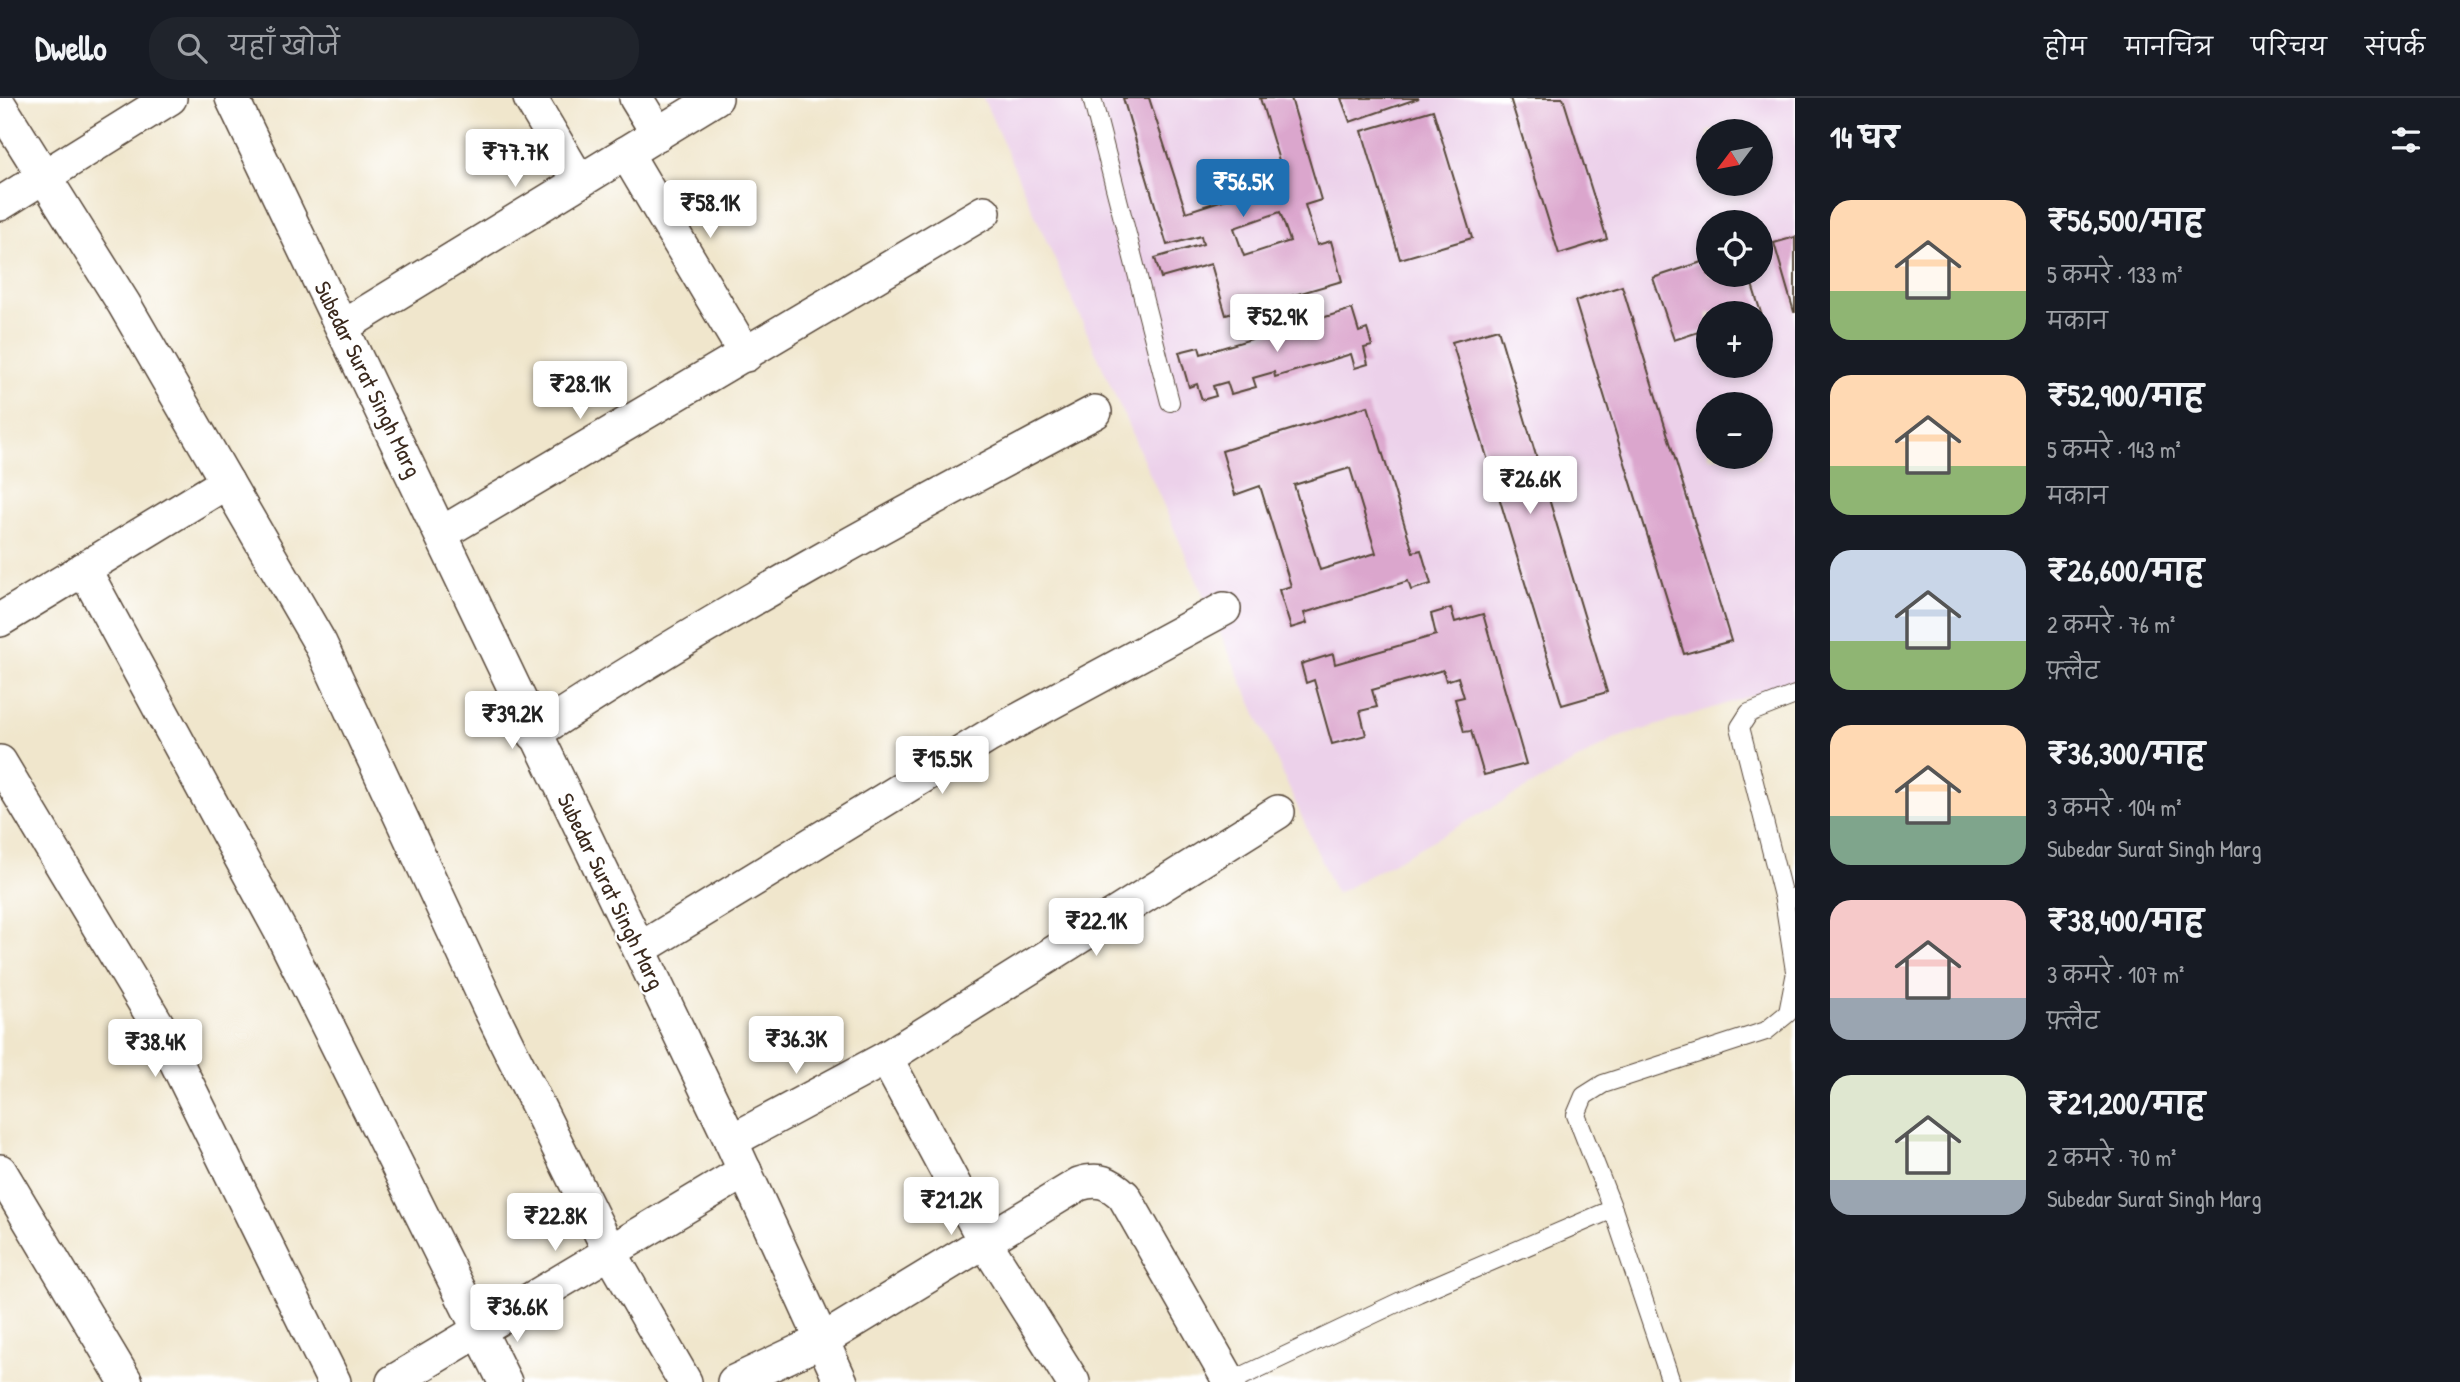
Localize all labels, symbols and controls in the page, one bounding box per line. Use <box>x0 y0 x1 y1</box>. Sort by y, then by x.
search box <box>149 17 639 80</box>
text: Dwello <box>35 26 107 70</box>
text: यहाँ खोजें <box>229 28 340 63</box>
icon: search <box>173 29 211 67</box>
text: होम <box>2044 30 2087 62</box>
text: मानचित्र <box>2125 30 2213 62</box>
text: परिचय <box>2251 30 2327 62</box>
text: संपर्क <box>2365 30 2425 62</box>
text: 14 घर <box>1830 117 1899 157</box>
north arrow <box>1696 119 1773 196</box>
map controls <box>1696 119 1773 469</box>
icon: filters <box>2387 121 2425 159</box>
pin: ₹77.7K <box>458 130 572 189</box>
text: ₹77.7K <box>482 136 548 167</box>
pin: ₹56.5K <box>1186 159 1300 219</box>
text: ₹56.5K <box>1212 166 1274 197</box>
pin: ₹58.1K <box>653 180 767 240</box>
text: ₹58.1K <box>680 187 740 218</box>
text: ₹56,500/माह <box>2047 200 2203 240</box>
button: locate <box>1696 210 1773 287</box>
icon: home <box>1886 228 1970 312</box>
text: 5 कमरे · 133 m² <box>2047 259 2183 290</box>
street label: Subedar Surat Singh Marg <box>308 276 429 482</box>
pin: ₹52.9K <box>1220 294 1334 354</box>
text: ₹52.9K <box>1246 301 1308 332</box>
button: + <box>1696 301 1773 378</box>
text: मकान <box>2047 305 2108 336</box>
pin: ₹28.1K <box>523 362 637 421</box>
text: ₹28.1K <box>549 368 611 399</box>
text: ₹52,900/माह <box>2047 375 2204 415</box>
button: − <box>1696 392 1773 469</box>
icon: home <box>1886 403 1970 487</box>
text: 5 कमरे · 143 m² <box>2047 434 2181 465</box>
pin: ₹26.6K <box>1473 456 1587 516</box>
text: ₹26.6K <box>1499 463 1561 494</box>
text: मकान <box>2047 480 2108 511</box>
text: ₹26,600/माह <box>2047 550 2204 590</box>
icon: home <box>1886 578 1970 662</box>
text: 2 कमरे · 76 m² <box>2047 609 2175 640</box>
text: फ़्लैट <box>2047 655 2099 686</box>
pin: ₹39.2K <box>455 692 569 751</box>
text: ₹39.2K <box>481 698 543 729</box>
text: ₹36,300/माह <box>2047 733 2205 773</box>
pin: ₹15.5K <box>885 736 999 796</box>
text: ₹15.5K <box>912 743 972 774</box>
icon: home <box>1886 753 1970 837</box>
street label: Subedar Surat Singh Marg <box>551 788 672 994</box>
text: 3 कमरे · 104 m² <box>2047 792 2181 823</box>
text: Subedar Surat Singh Marg <box>2047 833 2261 864</box>
pin: ₹22.1K <box>1039 898 1153 958</box>
text: ₹38,400/माह <box>2047 900 2204 940</box>
text: ₹22.1K <box>1065 905 1127 936</box>
icon: home <box>1886 928 1970 1012</box>
text: 3 कमरे · 107 m² <box>2047 959 2184 990</box>
text: फ़्लैट <box>2047 1005 2099 1036</box>
pin: ₹36.3K <box>739 1016 853 1076</box>
pin: ₹38.4K <box>98 1020 212 1079</box>
text: ₹36.3K <box>765 1023 827 1054</box>
text: ₹38.4K <box>124 1026 186 1057</box>
text: ₹21,200/माह <box>2047 1083 2205 1123</box>
icon: home <box>1886 1103 1970 1187</box>
text: 2 कमरे · 70 m² <box>2047 1142 2176 1173</box>
pin: ₹21.2K <box>894 1178 1008 1237</box>
text: Subedar Surat Singh Marg <box>2047 1183 2261 1214</box>
text: ₹21.2K <box>920 1184 982 1215</box>
pin: ₹22.8K <box>498 1194 612 1253</box>
text: ₹22.8K <box>523 1200 587 1231</box>
pin: ₹36.6K <box>460 1284 574 1344</box>
text: ₹36.6K <box>486 1291 548 1322</box>

